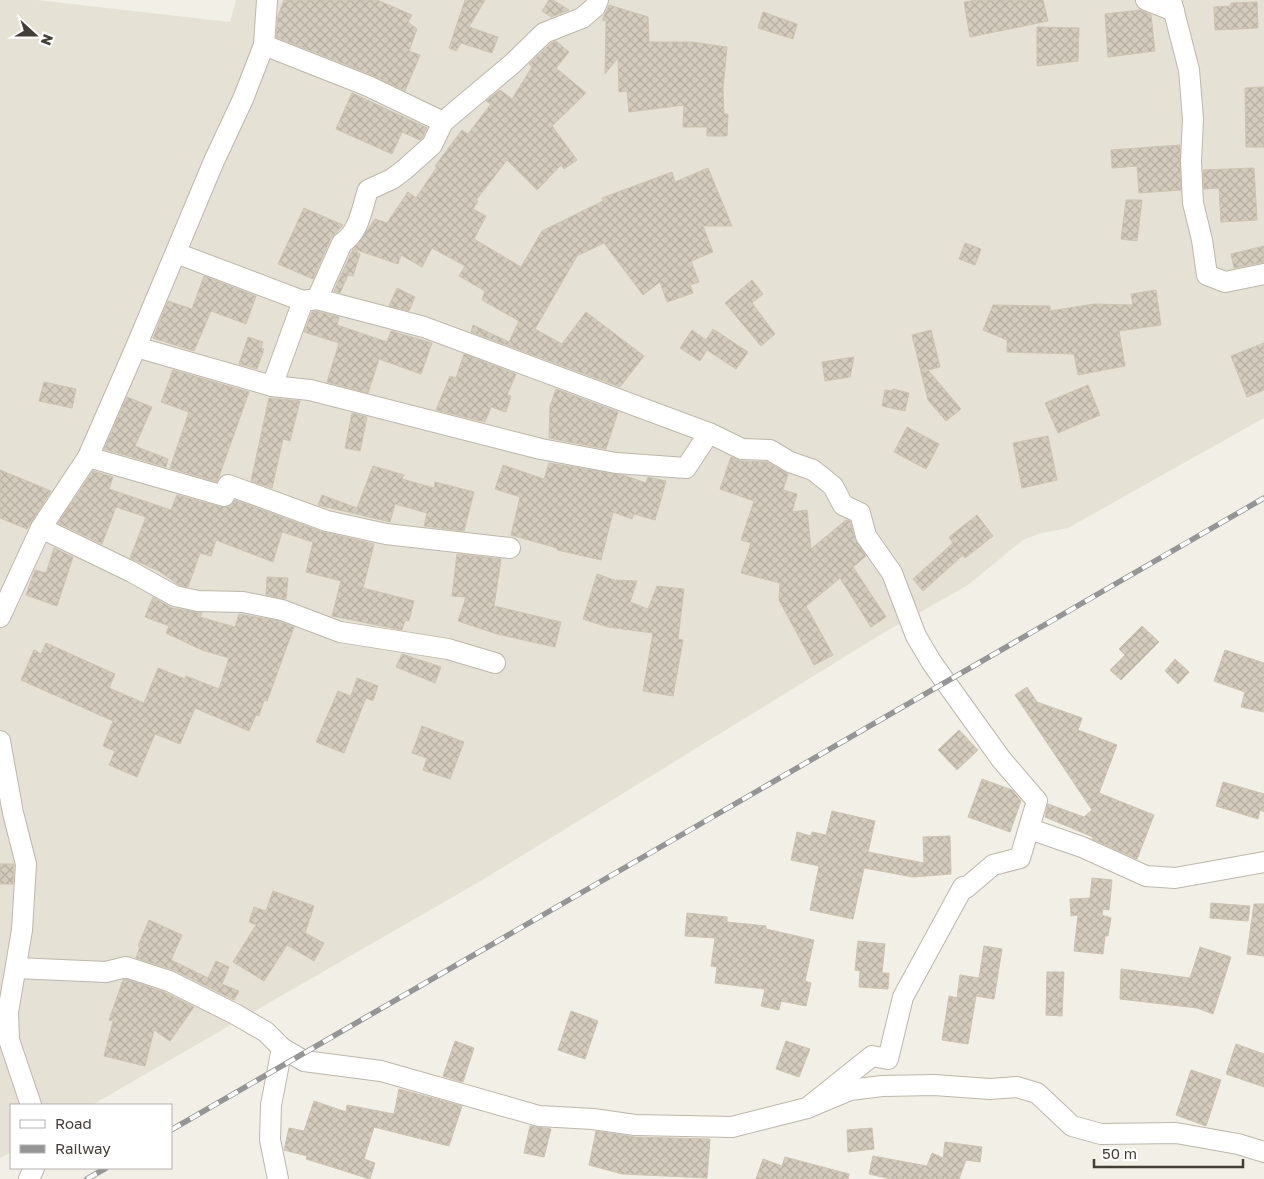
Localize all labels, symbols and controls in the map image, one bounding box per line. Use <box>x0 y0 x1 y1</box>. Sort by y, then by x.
north arrow <box>10 10 60 60</box>
text: N <box>38 32 57 48</box>
legend <box>10 1104 172 1169</box>
text: Road <box>55 1114 92 1132</box>
scale bar <box>1094 1136 1243 1168</box>
text: Railway <box>55 1139 111 1157</box>
text: 50 m <box>1102 1144 1137 1162</box>

